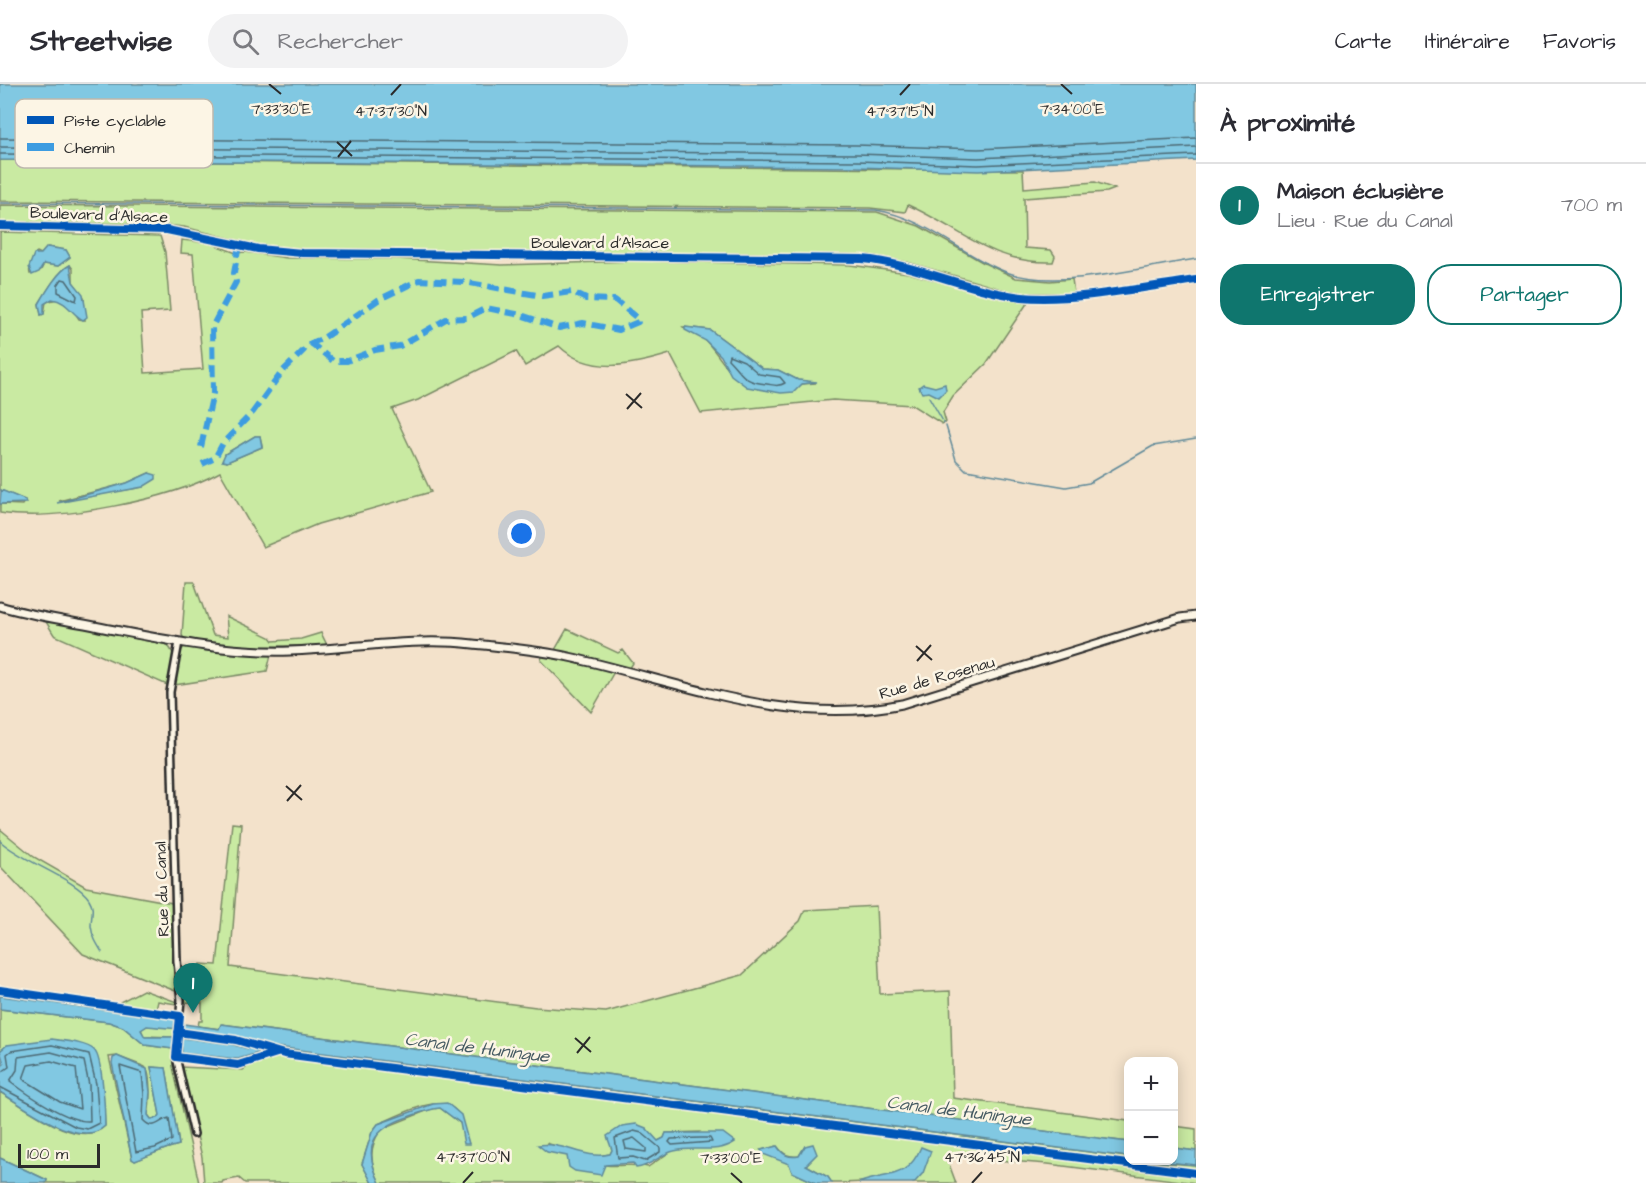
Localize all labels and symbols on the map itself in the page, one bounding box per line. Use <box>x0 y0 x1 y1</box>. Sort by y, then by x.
legend <box>15 99 213 168</box>
text: 7°33'30"E <box>251 99 311 120</box>
text: 7°34'00"E <box>1040 99 1104 120</box>
text: 47°37'30"N <box>355 101 427 122</box>
text: 47°37'15"N <box>866 101 934 122</box>
text: Piste cyclable <box>64 110 166 133</box>
text: Chemin <box>64 137 115 159</box>
street label: Boulevard d'Alsace <box>30 202 169 228</box>
street label: Boulevard d'Alsace <box>531 232 669 254</box>
your location <box>507 519 536 548</box>
street label: Rue de Rosenau <box>877 651 997 705</box>
street label: Rue du Canal <box>149 841 175 937</box>
pin: 1 <box>174 964 212 1013</box>
water label: Canal de Huningue <box>403 1027 552 1070</box>
water label: Canal de Huningue <box>885 1090 1034 1133</box>
scale bar <box>18 1141 100 1168</box>
text: 47°37'00"N <box>436 1147 510 1168</box>
text: 47°36'45"N <box>944 1147 1020 1168</box>
text: 7°33'00"E <box>700 1148 762 1169</box>

